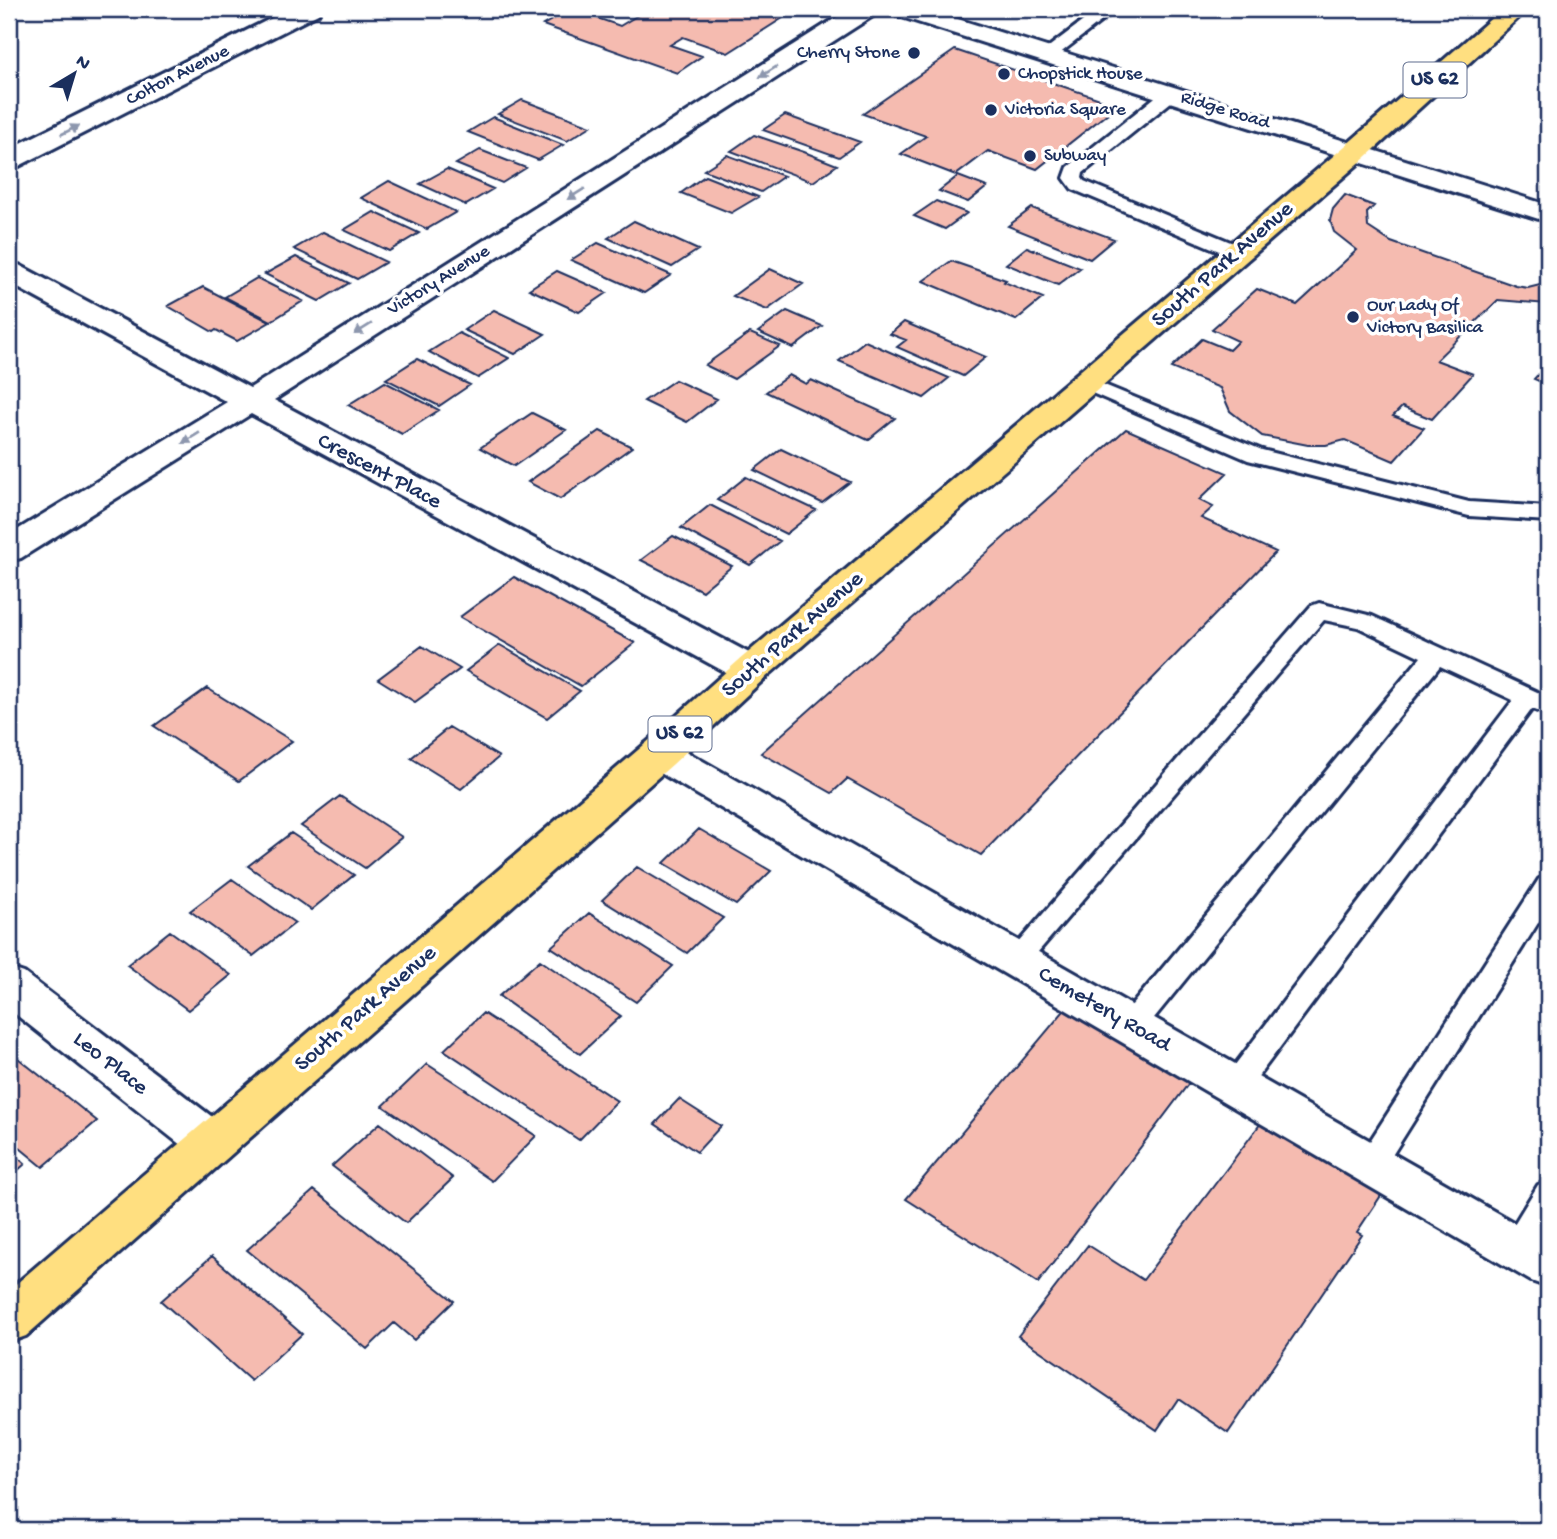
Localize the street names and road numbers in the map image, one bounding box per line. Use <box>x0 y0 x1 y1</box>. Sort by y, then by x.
street label: Colton Avenue <box>123 40 234 112</box>
road number: US 62 <box>1404 62 1466 98</box>
street label: Ridge Road <box>1178 87 1274 136</box>
street label: South Park Avenue <box>1147 195 1300 334</box>
street label: Victory Avenue <box>383 240 495 322</box>
street label: Crescent Place <box>312 428 447 517</box>
street label: South Park Avenue <box>717 565 870 704</box>
road number: US 62 <box>648 716 712 752</box>
street label: South Park Avenue <box>290 939 443 1078</box>
street label: Cemetery Road <box>1033 961 1177 1060</box>
street label: Leo Place <box>67 1026 154 1102</box>

